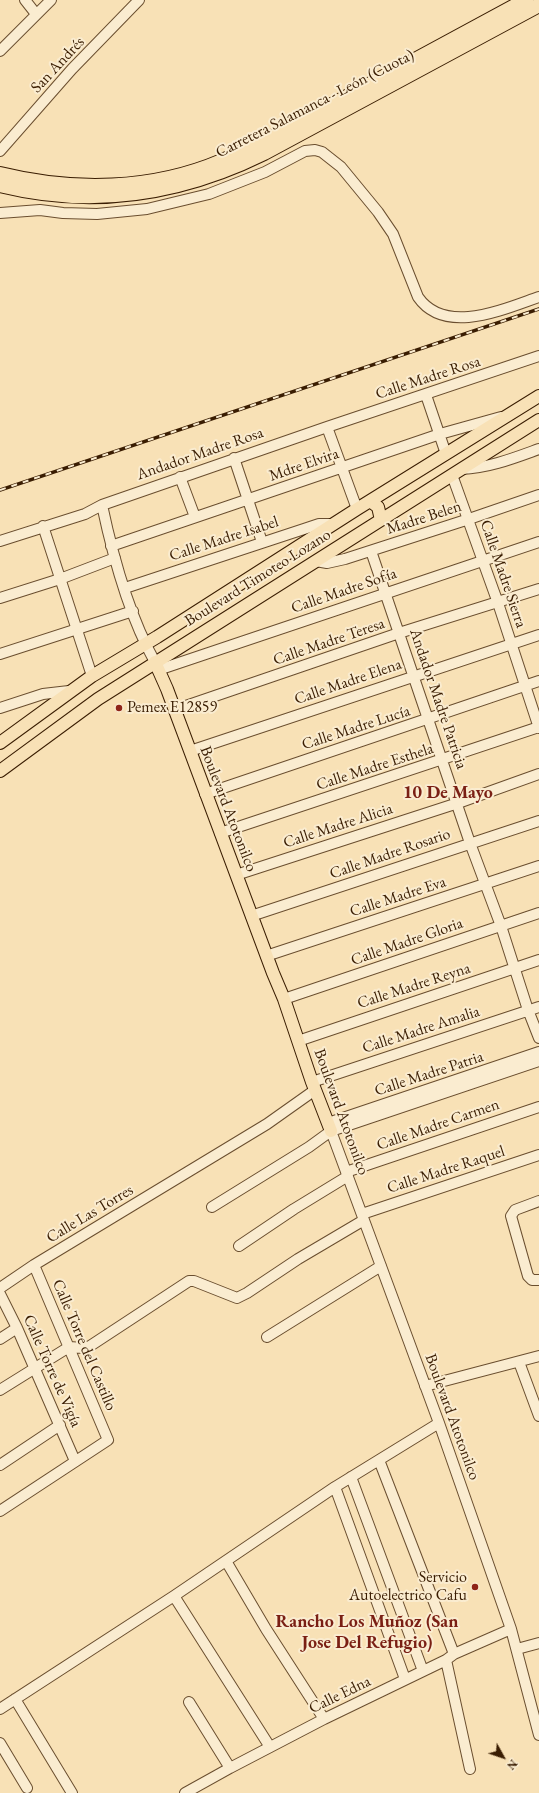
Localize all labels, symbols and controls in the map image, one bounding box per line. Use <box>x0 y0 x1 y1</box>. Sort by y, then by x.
street label: San Andrés <box>27 33 89 97</box>
street label: Carretera Salamanca - León (Cuota) <box>213 46 417 162</box>
street label: Calle Madre Rosa <box>373 352 483 404</box>
street label: Andador Madre Rosa <box>134 423 266 485</box>
street label: Mdre Elvira <box>267 444 341 486</box>
street label: Madre Belen <box>384 497 464 539</box>
street label: Calle Madre Isabel <box>167 512 281 566</box>
street label: Calle Madre Sierra <box>476 518 530 630</box>
street label: Boulevard Timoteo Lozano <box>181 525 335 631</box>
street label: Calle Madre Sofía <box>289 564 399 618</box>
street label: Calle Madre Teresa <box>271 614 387 670</box>
street label: Andador Madre Patricia <box>405 626 471 772</box>
street label: Calle Madre Elena <box>292 655 404 709</box>
place label: Pemex E12859 <box>127 698 217 718</box>
street label: Calle Madre Lucía <box>299 701 413 755</box>
marker: Pemex E12859 <box>114 703 124 713</box>
street label: Calle Madre Esthela <box>314 739 436 795</box>
street label: Boulevard Atotonilco <box>195 744 261 874</box>
district label: 10 De Mayo <box>403 782 493 804</box>
street label: Calle Madre Alicia <box>281 799 395 853</box>
street label: Calle Madre Rosario <box>327 824 453 884</box>
street label: Calle Madre Eva <box>348 872 448 922</box>
street label: Calle Madre Gloria <box>348 914 466 970</box>
street label: Calle Madre Reyna <box>355 959 473 1013</box>
street label: Calle Madre Amalia <box>360 1002 482 1058</box>
street label: Boulevard Atotonilco <box>309 1046 373 1178</box>
street label: Calle Madre Patria <box>372 1047 486 1101</box>
street label: Calle Madre Carmen <box>374 1095 502 1155</box>
street label: Calle Madre Raquel <box>385 1142 507 1198</box>
street label: Calle Las Torres <box>43 1181 137 1247</box>
street label: Calle Torre del Castillo <box>48 1276 120 1414</box>
street label: Calle Torre de Vigía <box>19 1312 85 1430</box>
street label: Boulevard Atotonilco <box>420 1351 484 1483</box>
place label: Servicio Autoelectrico Cafu <box>349 1568 467 1606</box>
marker: Servicio Autoelectrico Cafu <box>470 1582 480 1592</box>
district label: Rancho Los Muñoz (San Jose Del Refugio) <box>276 1611 458 1654</box>
street label: Calle Edna <box>306 1672 374 1718</box>
north arrow <box>483 1737 523 1777</box>
text: N <box>504 1757 520 1773</box>

